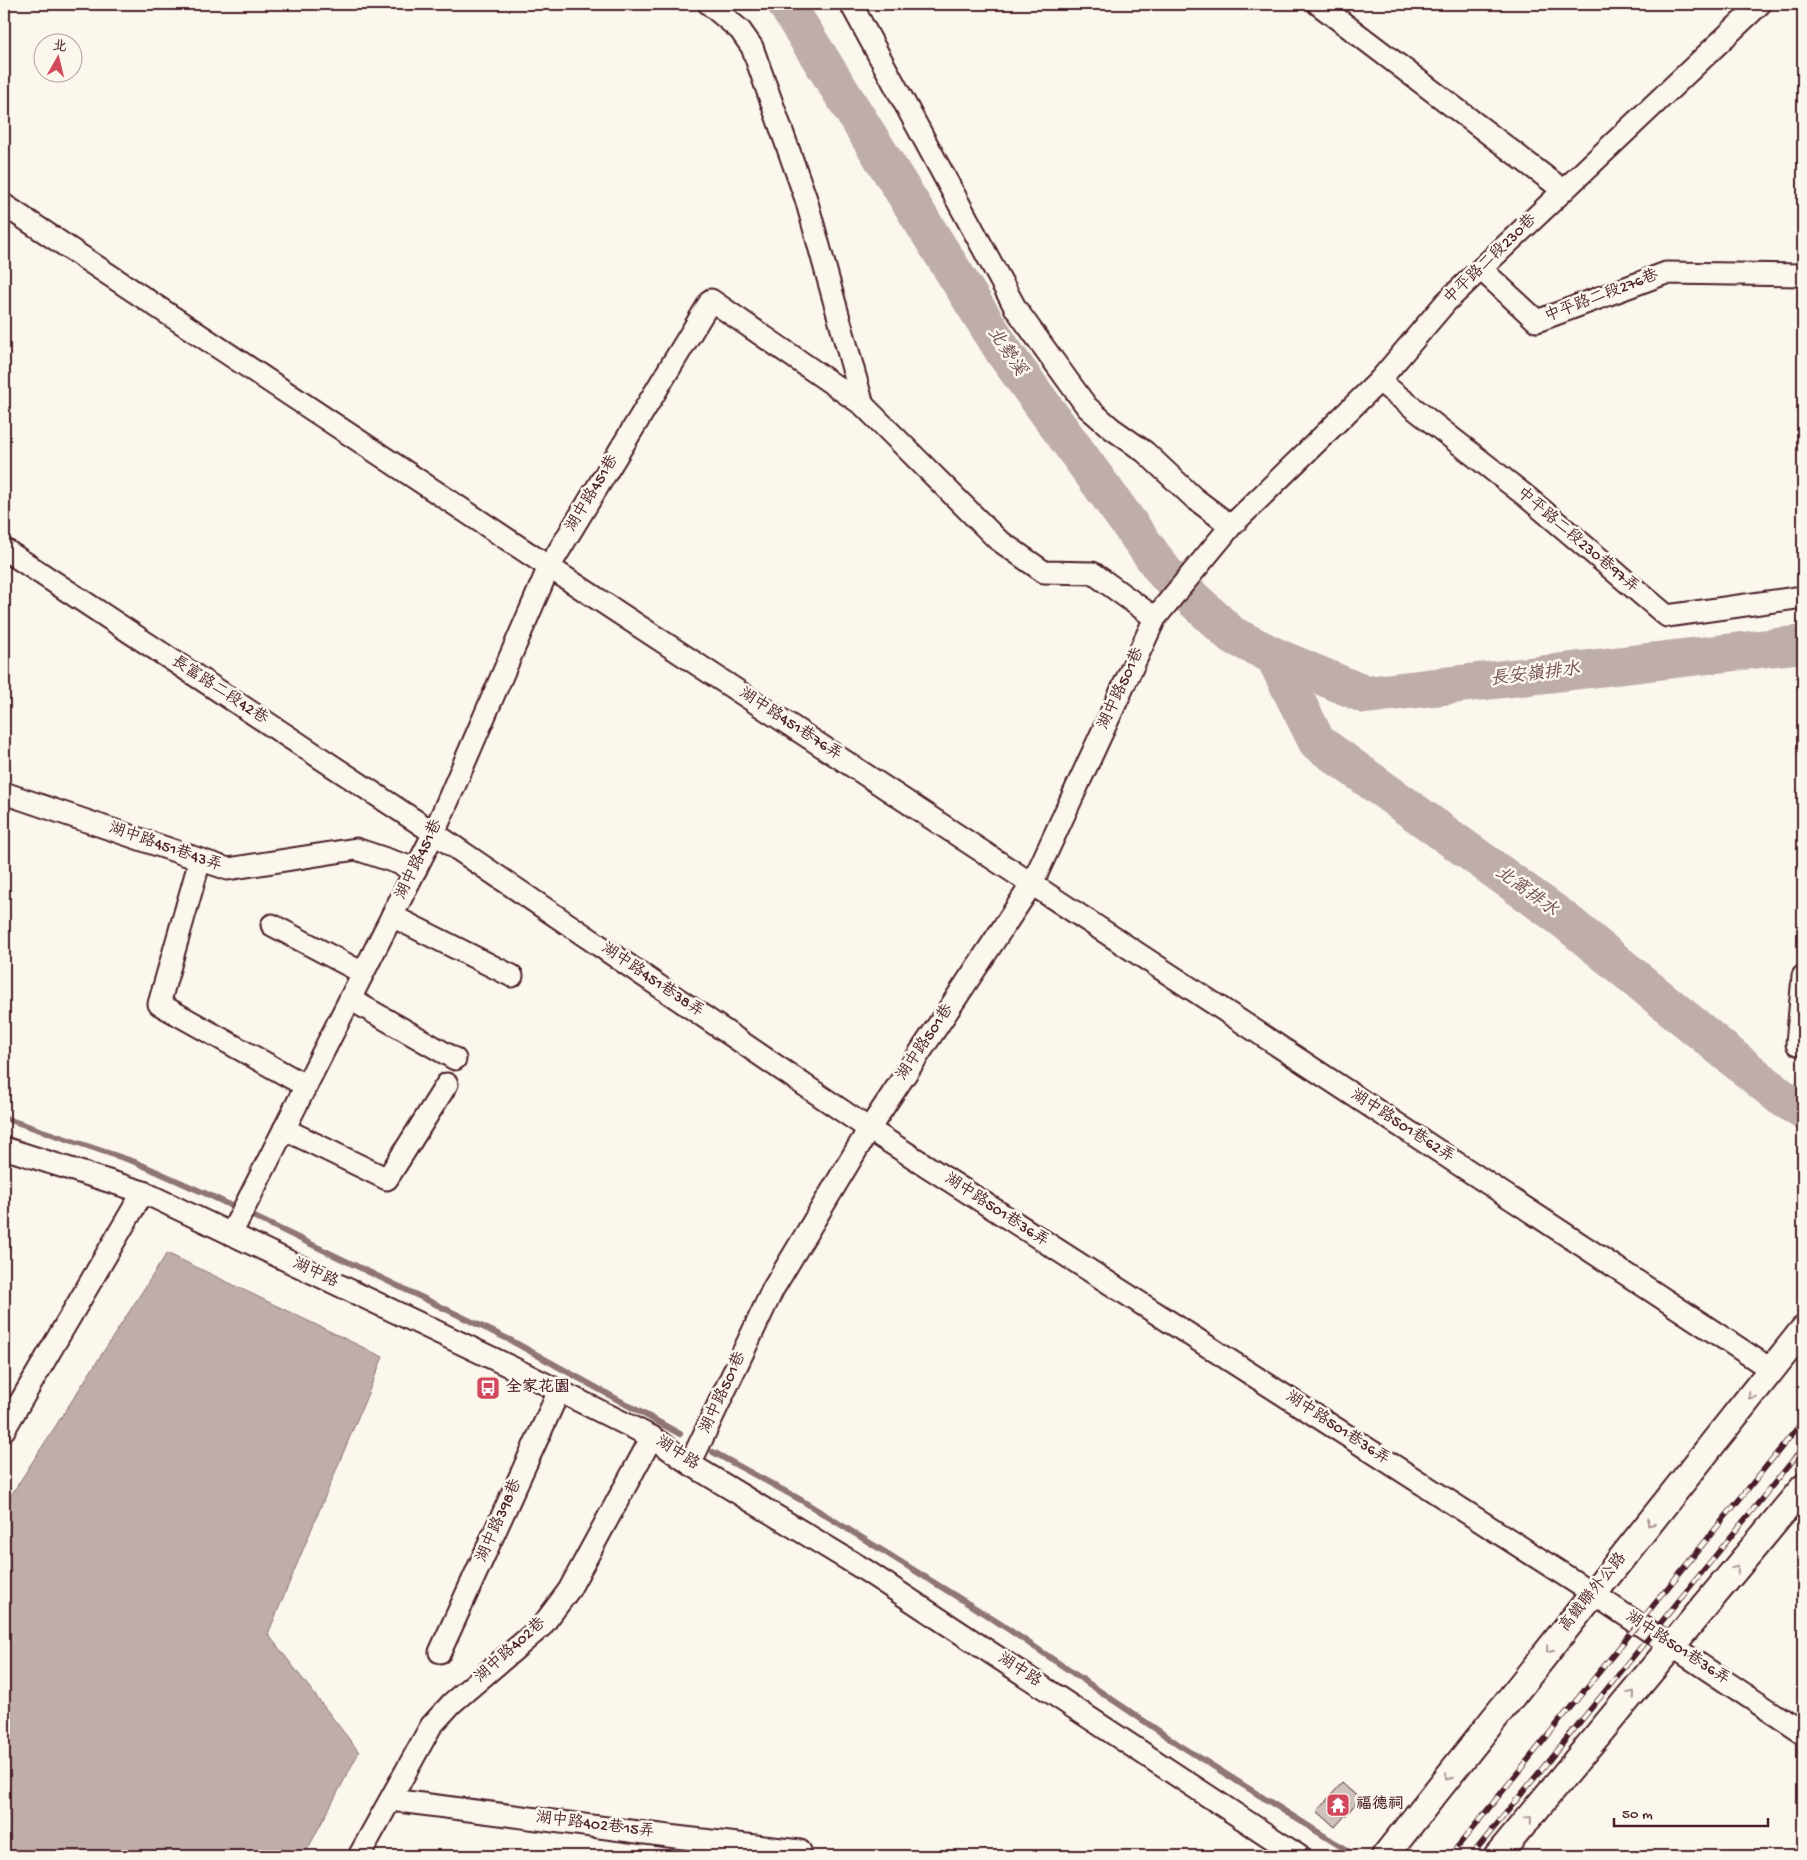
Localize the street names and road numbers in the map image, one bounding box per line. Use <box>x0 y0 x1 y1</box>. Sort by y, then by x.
street label: 中平路二段230巷 <box>1439 210 1541 309</box>
street label: 中平路二段276巷 <box>1542 265 1662 327</box>
street label: 湖中路451巷 <box>561 451 623 536</box>
street label: 中平路二段230巷97弄 <box>1512 483 1643 598</box>
street label: 湖中路501巷 <box>1093 644 1149 733</box>
street label: 長富路二段42巷 <box>167 651 272 729</box>
street label: 湖中路451巷76弄 <box>735 683 846 765</box>
street label: 湖中路451巷 <box>391 816 447 903</box>
street label: 湖中路451巷43弄 <box>106 818 225 876</box>
street label: 湖中路451巷38弄 <box>597 938 708 1022</box>
street label: 湖中路501巷 <box>892 1000 958 1085</box>
street label: 湖中路501巷62弄 <box>1347 1085 1459 1168</box>
street label: 湖中路501巷36弄 <box>940 1169 1053 1252</box>
street label: 湖中路 <box>289 1253 342 1293</box>
street label: 湖中路501巷 <box>695 1348 751 1437</box>
street label: 湖中路501巷36弄 <box>1281 1387 1394 1470</box>
street label: 湖中路 <box>652 1431 703 1475</box>
street label: 湖中路398巷 <box>471 1476 527 1566</box>
street label: 高鐵聯外公路 <box>1555 1548 1632 1636</box>
street label: 湖中路501巷36弄 <box>1621 1607 1734 1690</box>
street label: 湖中路402巷 <box>470 1613 550 1688</box>
street label: 湖中路 <box>994 1648 1045 1692</box>
street label: 湖中路402巷15弄 <box>535 1807 656 1843</box>

